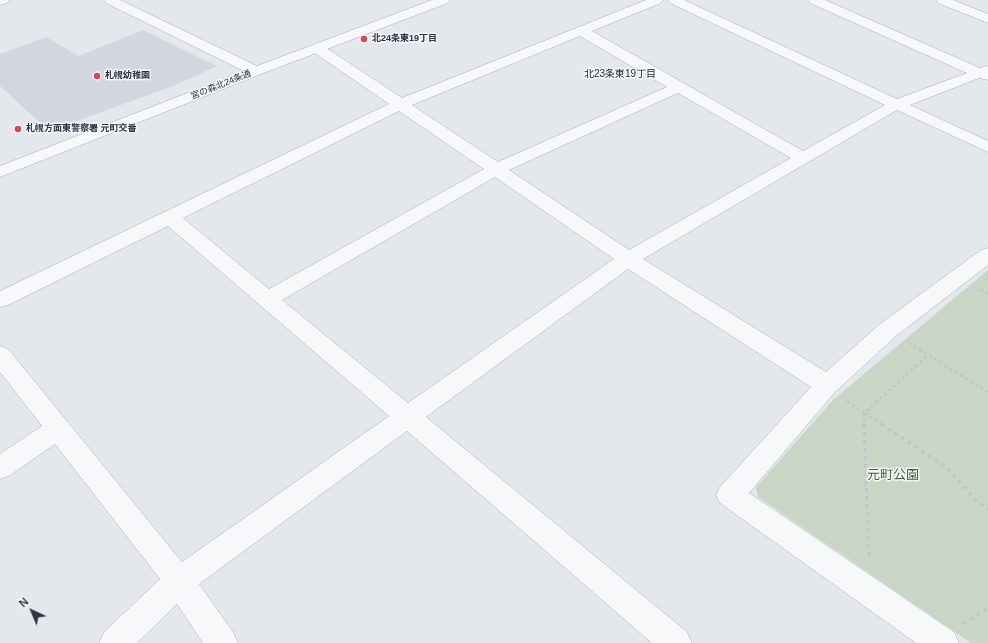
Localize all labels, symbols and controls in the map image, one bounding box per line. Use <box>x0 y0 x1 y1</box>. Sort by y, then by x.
marker: 北24条東19丁目 <box>359 34 369 44</box>
place label: 北24条東19丁目 <box>372 34 437 44</box>
street label: 宮の森北24条通 <box>189 68 253 102</box>
district label: 北23条東19丁目 <box>584 68 656 80</box>
marker: 札幌幼稚園 <box>92 71 102 81</box>
place label: 札幌幼稚園 <box>105 71 150 81</box>
marker: 札幌方面東警察署 元町交番 <box>13 124 23 134</box>
place label: 札幌方面東警察署 元町交番 <box>26 124 137 134</box>
park label: 元町公園 <box>867 467 919 483</box>
north arrow <box>12 591 52 631</box>
text: N <box>17 595 31 609</box>

